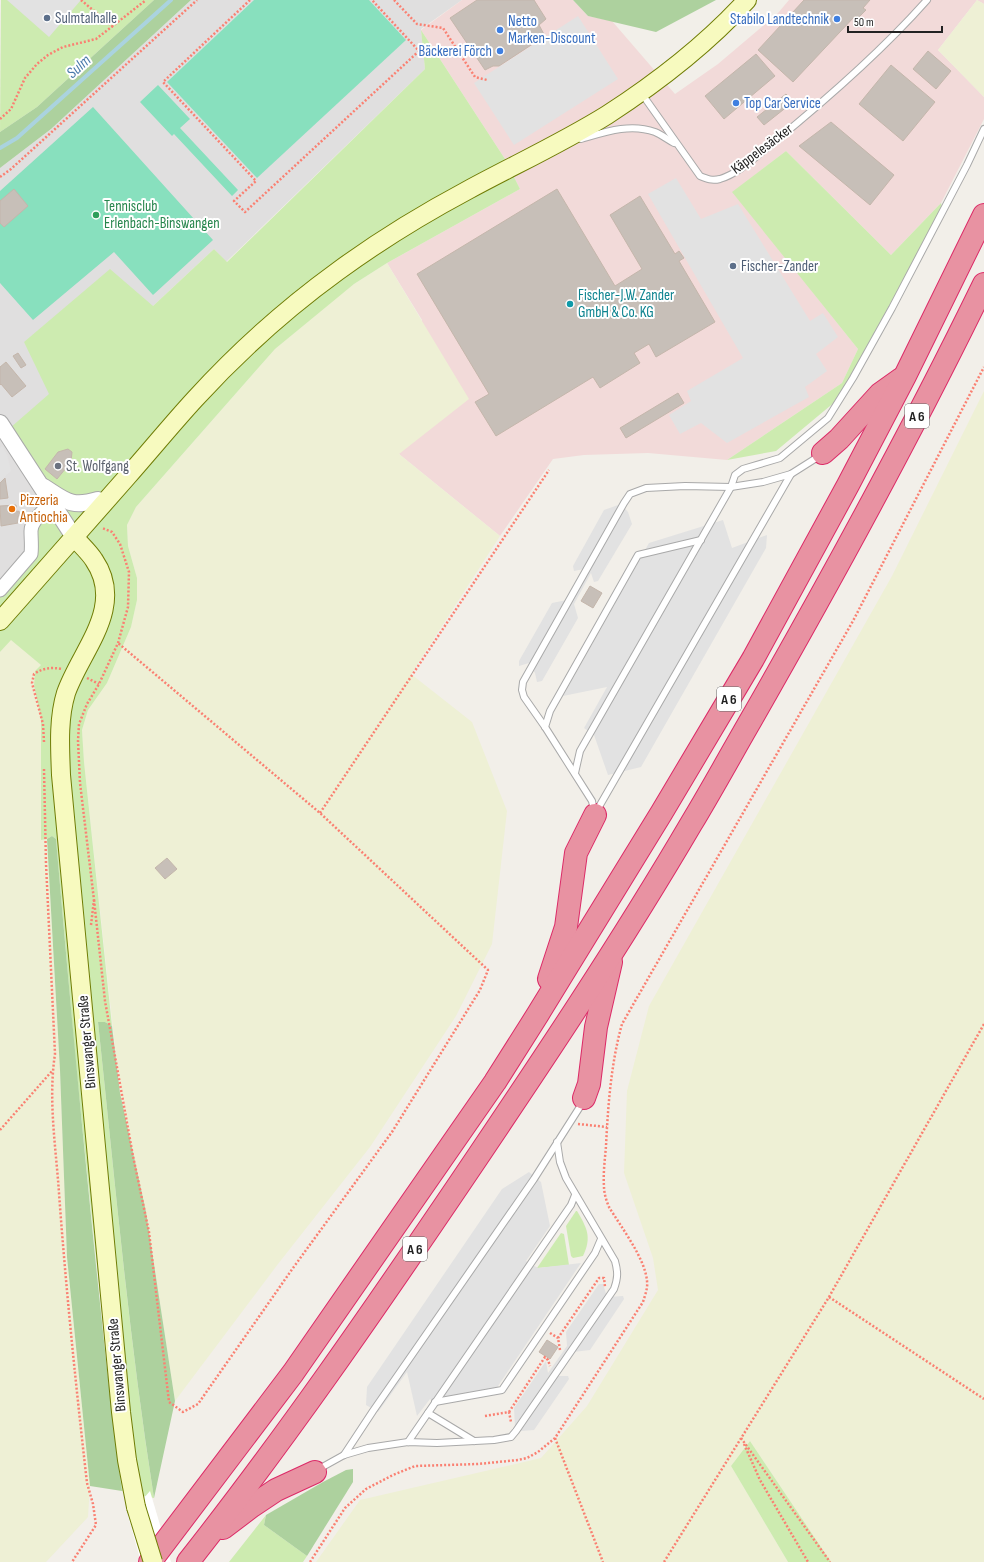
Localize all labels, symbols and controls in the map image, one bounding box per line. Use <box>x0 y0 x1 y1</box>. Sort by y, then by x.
scale bar <box>848 8 942 34</box>
place label: Sulmtalhalle <box>55 9 117 28</box>
place label: Stabilo Landtechnik <box>730 10 829 29</box>
place label: Netto Marken-Discount <box>508 12 596 48</box>
marker: Sulmtalhalle <box>42 13 52 23</box>
marker: Stabilo Landtechnik <box>832 14 842 24</box>
text: 50 m <box>854 15 874 30</box>
marker: Netto Marken-Discount <box>495 25 505 35</box>
place label: Bäckerei Förch <box>419 42 492 61</box>
marker: Bäckerei Förch <box>495 46 505 56</box>
water label: Sulm <box>63 51 95 83</box>
place label: Top Car Service <box>744 94 821 113</box>
marker: Top Car Service <box>731 98 741 108</box>
street label: Käppelesäcker <box>727 119 797 178</box>
place label: Tennisclub Erlenbach-Binswangen <box>104 197 220 233</box>
marker: Tennisclub Erlenbach-Binswangen <box>91 210 101 220</box>
place label: Fischer-Zander <box>741 257 819 276</box>
marker: Fischer-Zander <box>728 261 738 271</box>
place label: Fischer-J.W. Zander GmbH & Co. KG <box>578 286 675 322</box>
marker: Fischer-J.W. Zander GmbH & Co. KG <box>565 299 575 309</box>
road number: A 6 <box>905 404 929 428</box>
place label: St. Wolfgang <box>66 457 129 476</box>
marker: St. Wolfgang <box>53 461 63 471</box>
place label: Pizzeria Antiochia <box>19 491 68 527</box>
marker: Pizzeria Antiochia <box>7 504 17 514</box>
road number: A 6 <box>717 687 741 711</box>
street label: Binswanger Straße <box>73 995 101 1089</box>
road number: A 6 <box>403 1237 427 1261</box>
street label: Binswanger Straße <box>103 1318 131 1412</box>

